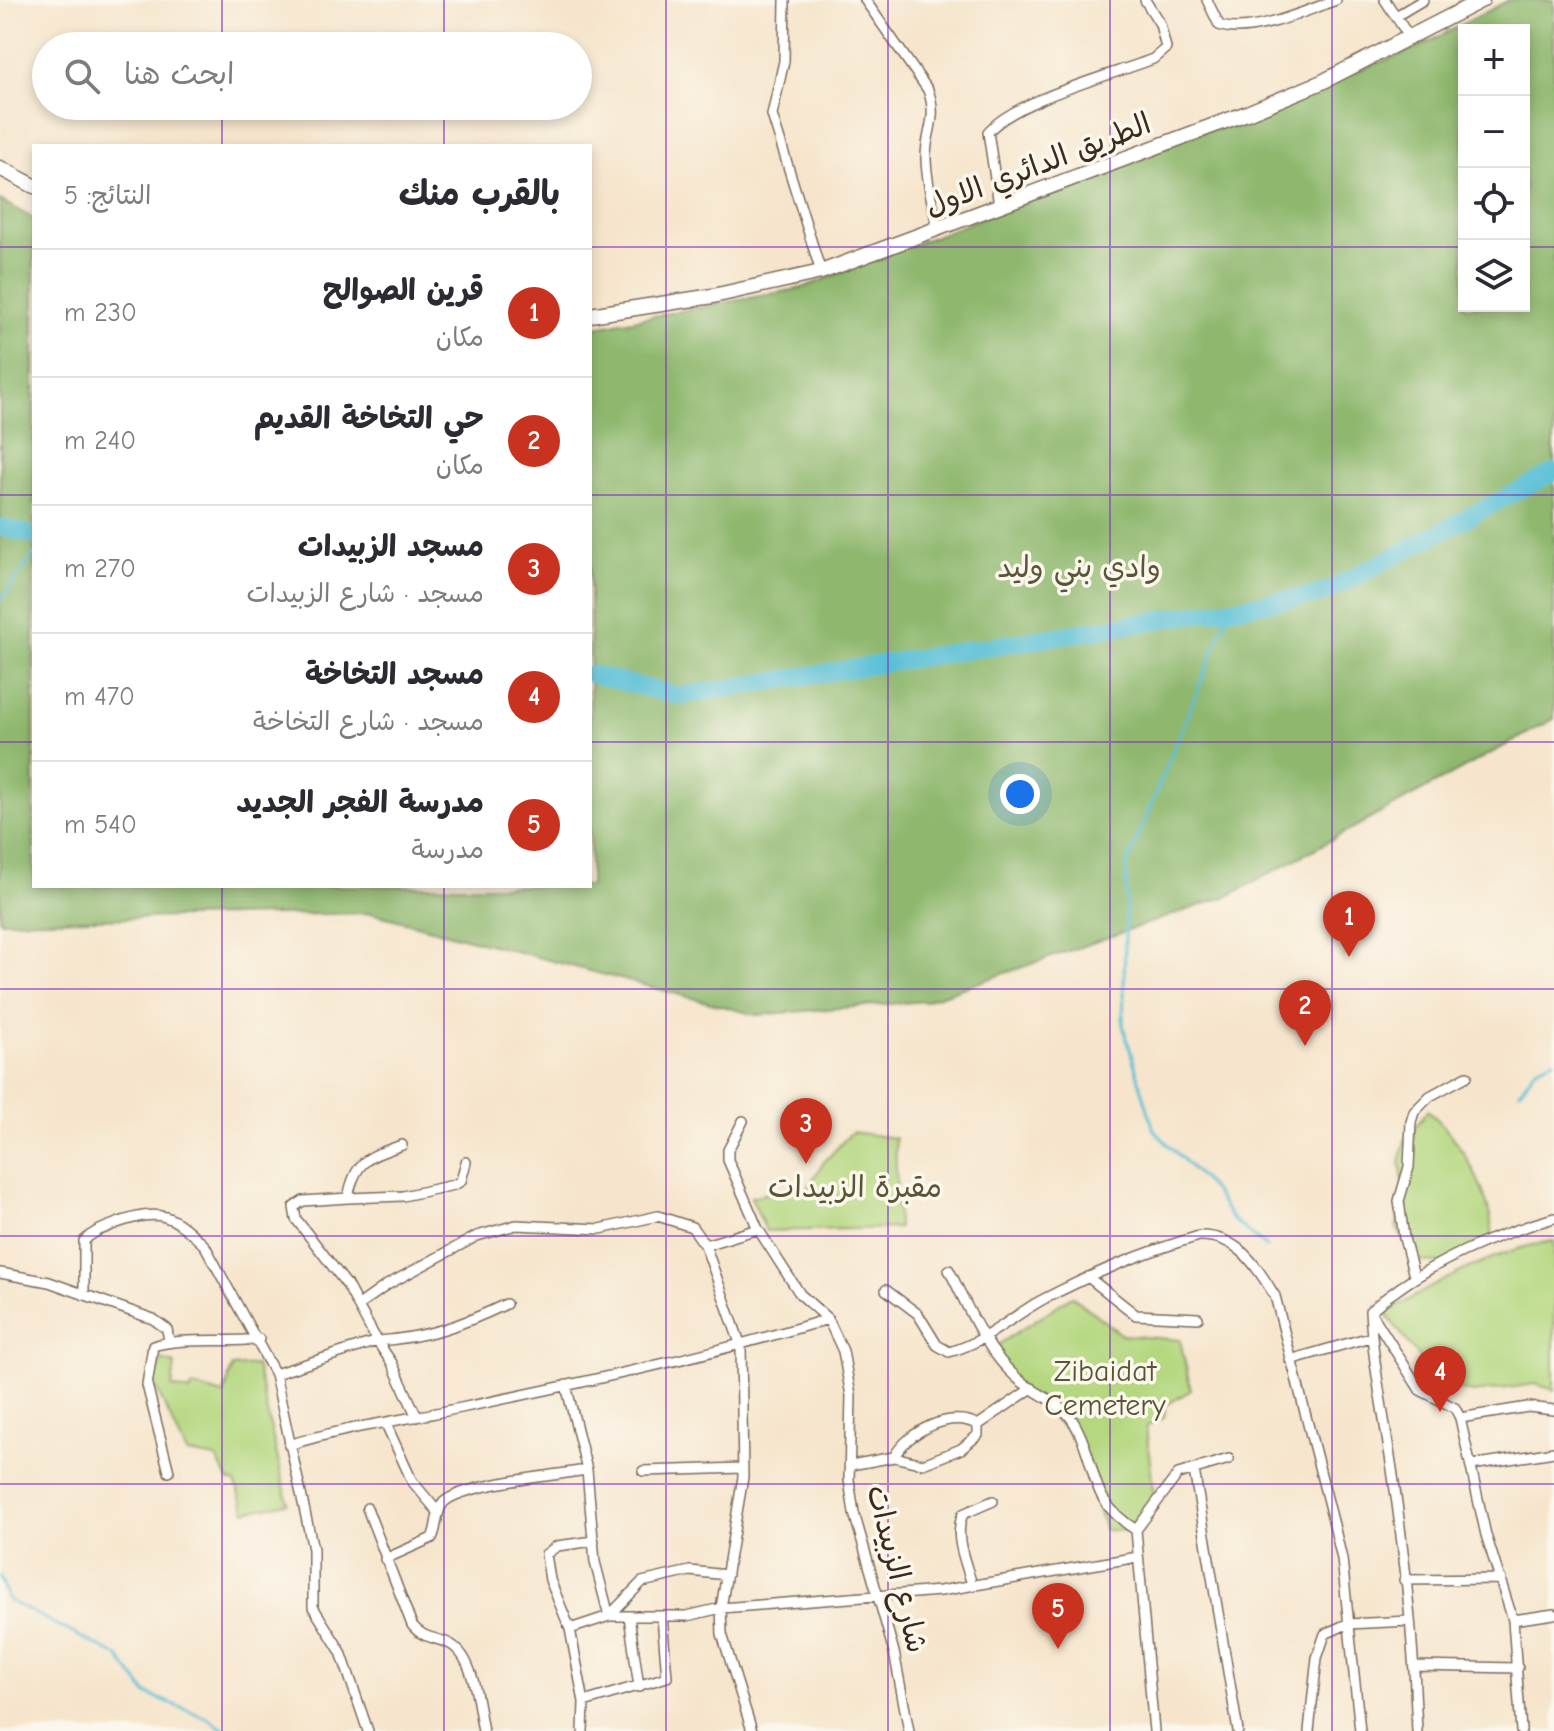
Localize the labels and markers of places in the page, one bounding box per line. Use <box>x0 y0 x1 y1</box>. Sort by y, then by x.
pin: 1 <box>1323 891 1375 957</box>
pin: 2 <box>1279 980 1331 1046</box>
pin: 3 <box>780 1098 832 1164</box>
pin: 4 <box>1414 1346 1466 1412</box>
pin: 5 <box>1032 1583 1084 1649</box>

